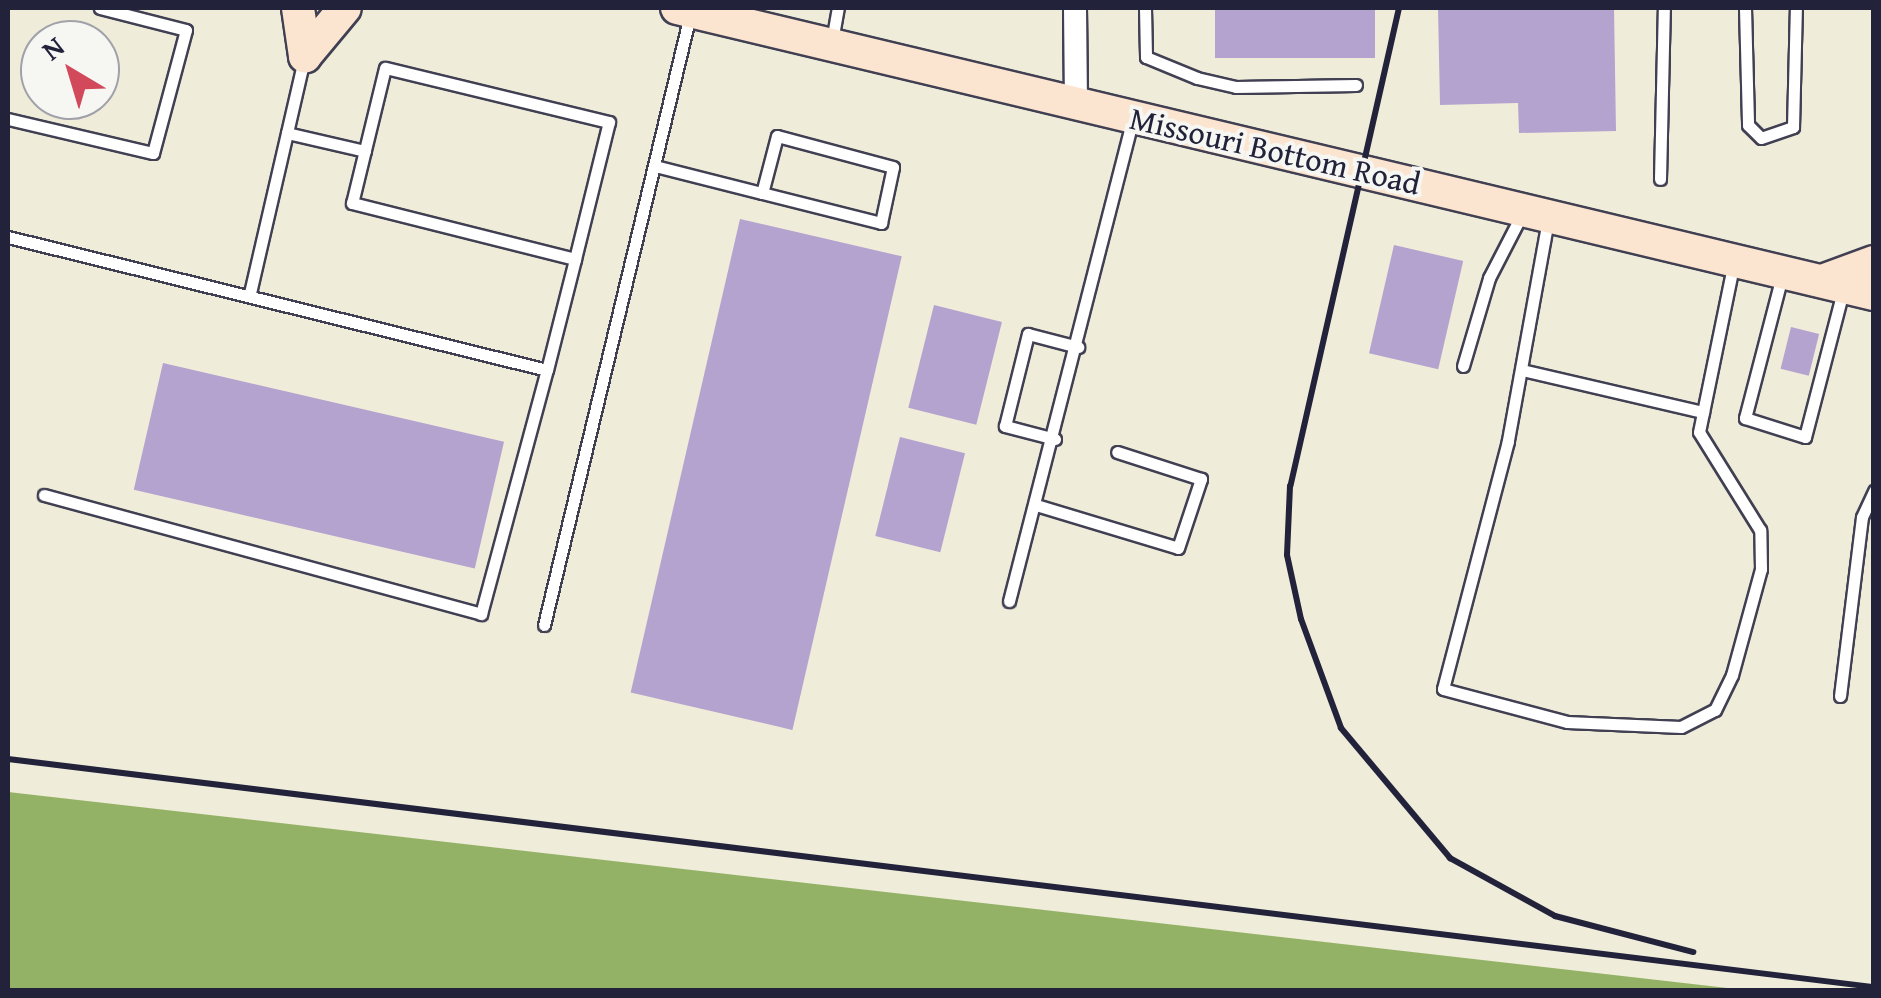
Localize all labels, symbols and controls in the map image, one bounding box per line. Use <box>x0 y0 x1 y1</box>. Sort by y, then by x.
north arrow <box>20 20 120 120</box>
text: N <box>32 26 72 69</box>
street label: Missouri Bottom Road <box>1126 99 1424 203</box>

